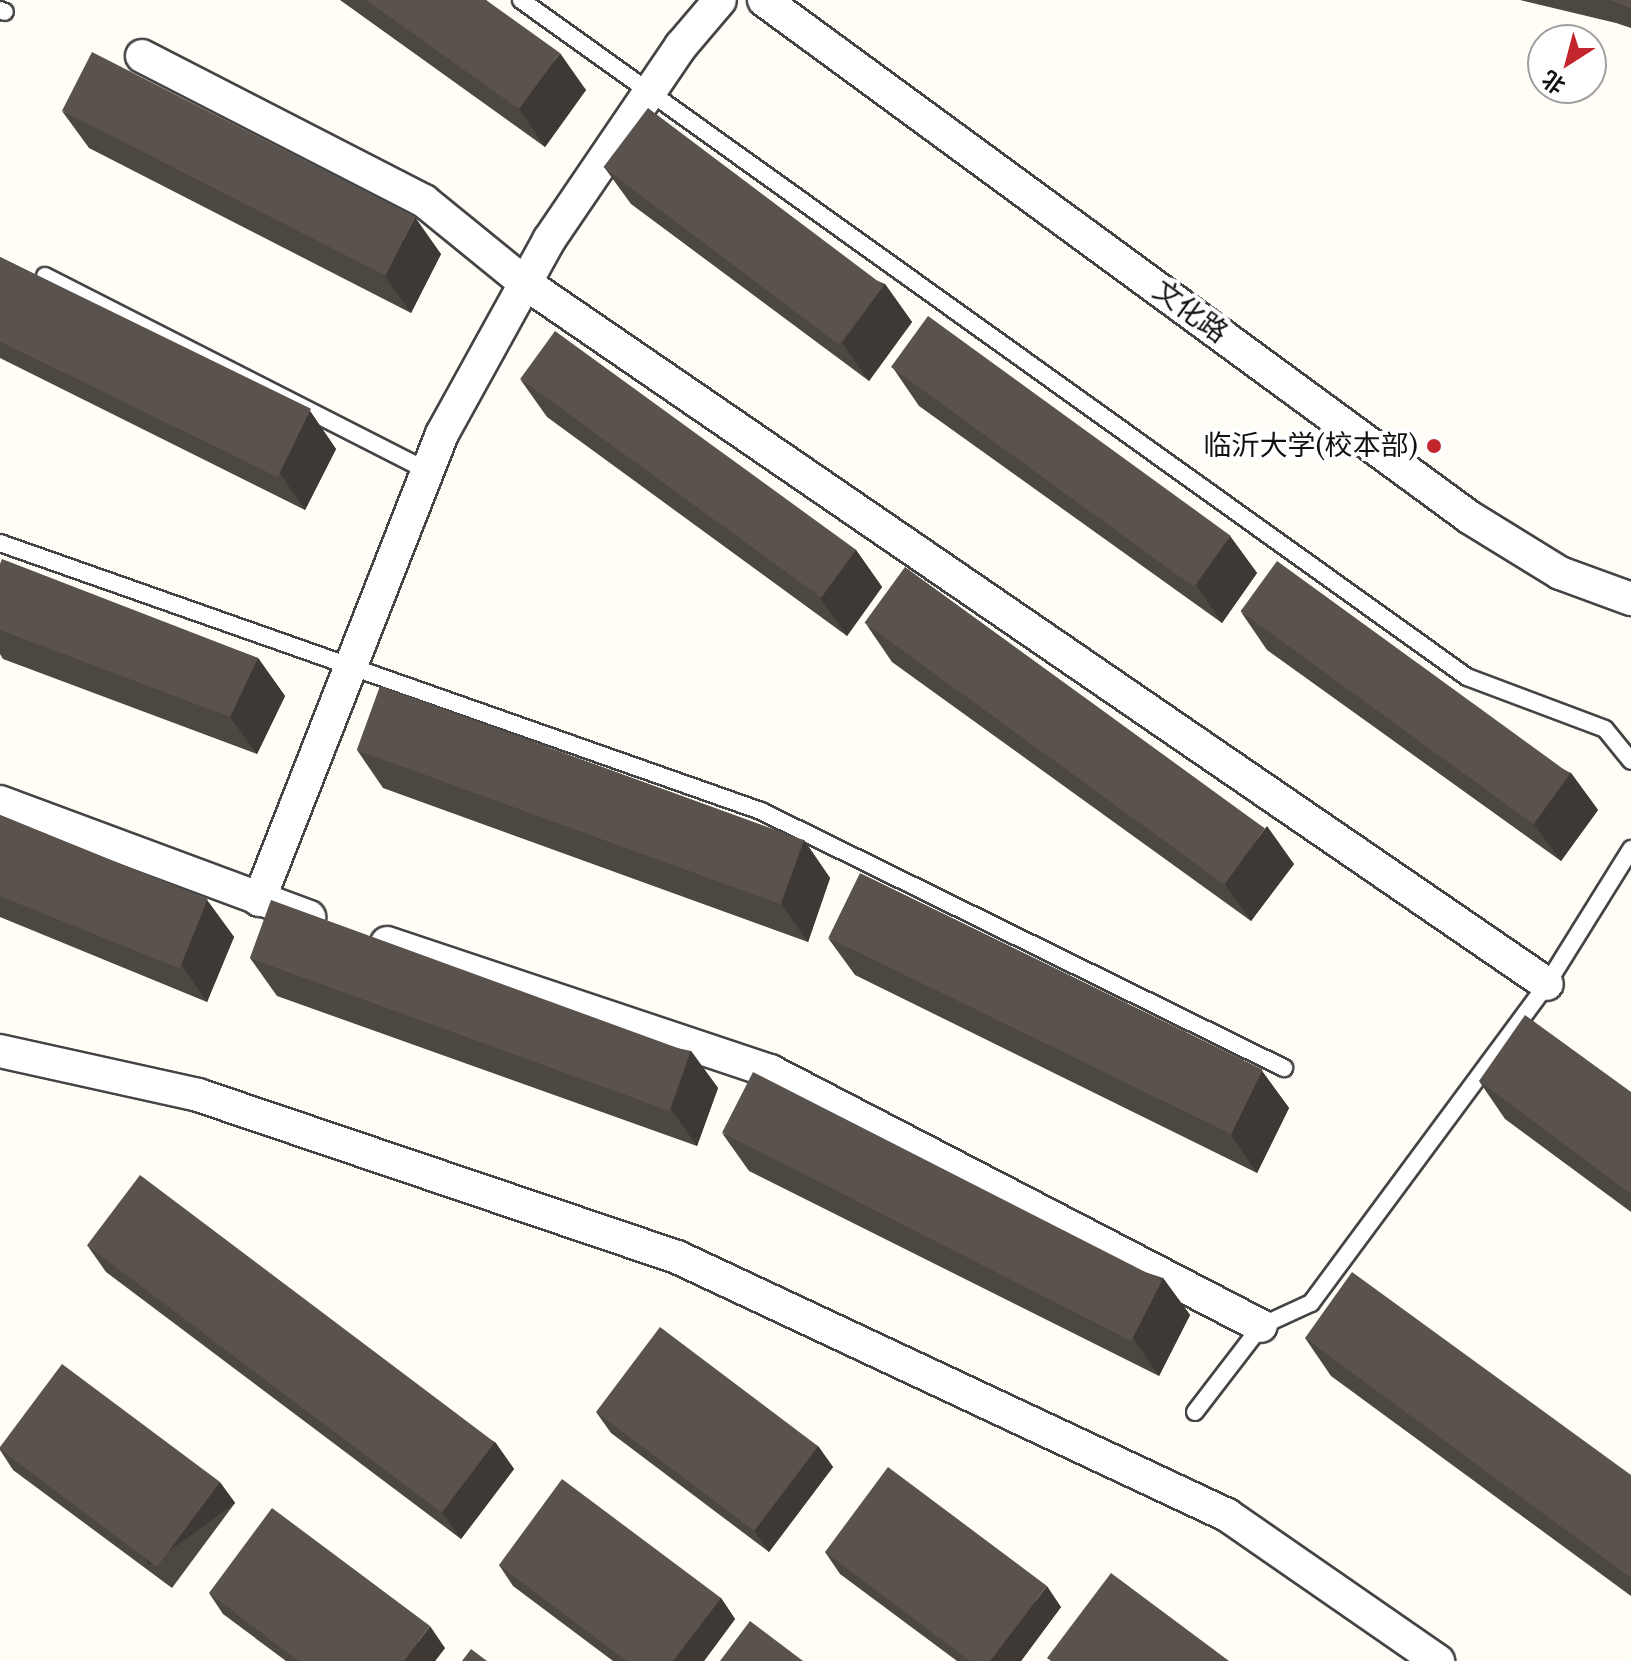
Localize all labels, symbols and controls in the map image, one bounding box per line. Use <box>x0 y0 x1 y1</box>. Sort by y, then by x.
north arrow <box>1527 24 1607 104</box>
text: 北 <box>1537 65 1571 100</box>
street label: 文化路 <box>1146 274 1234 350</box>
place label: 临沂大学(校本部) <box>1203 429 1418 463</box>
marker: 临沂大学(校本部) <box>1425 437 1443 455</box>

